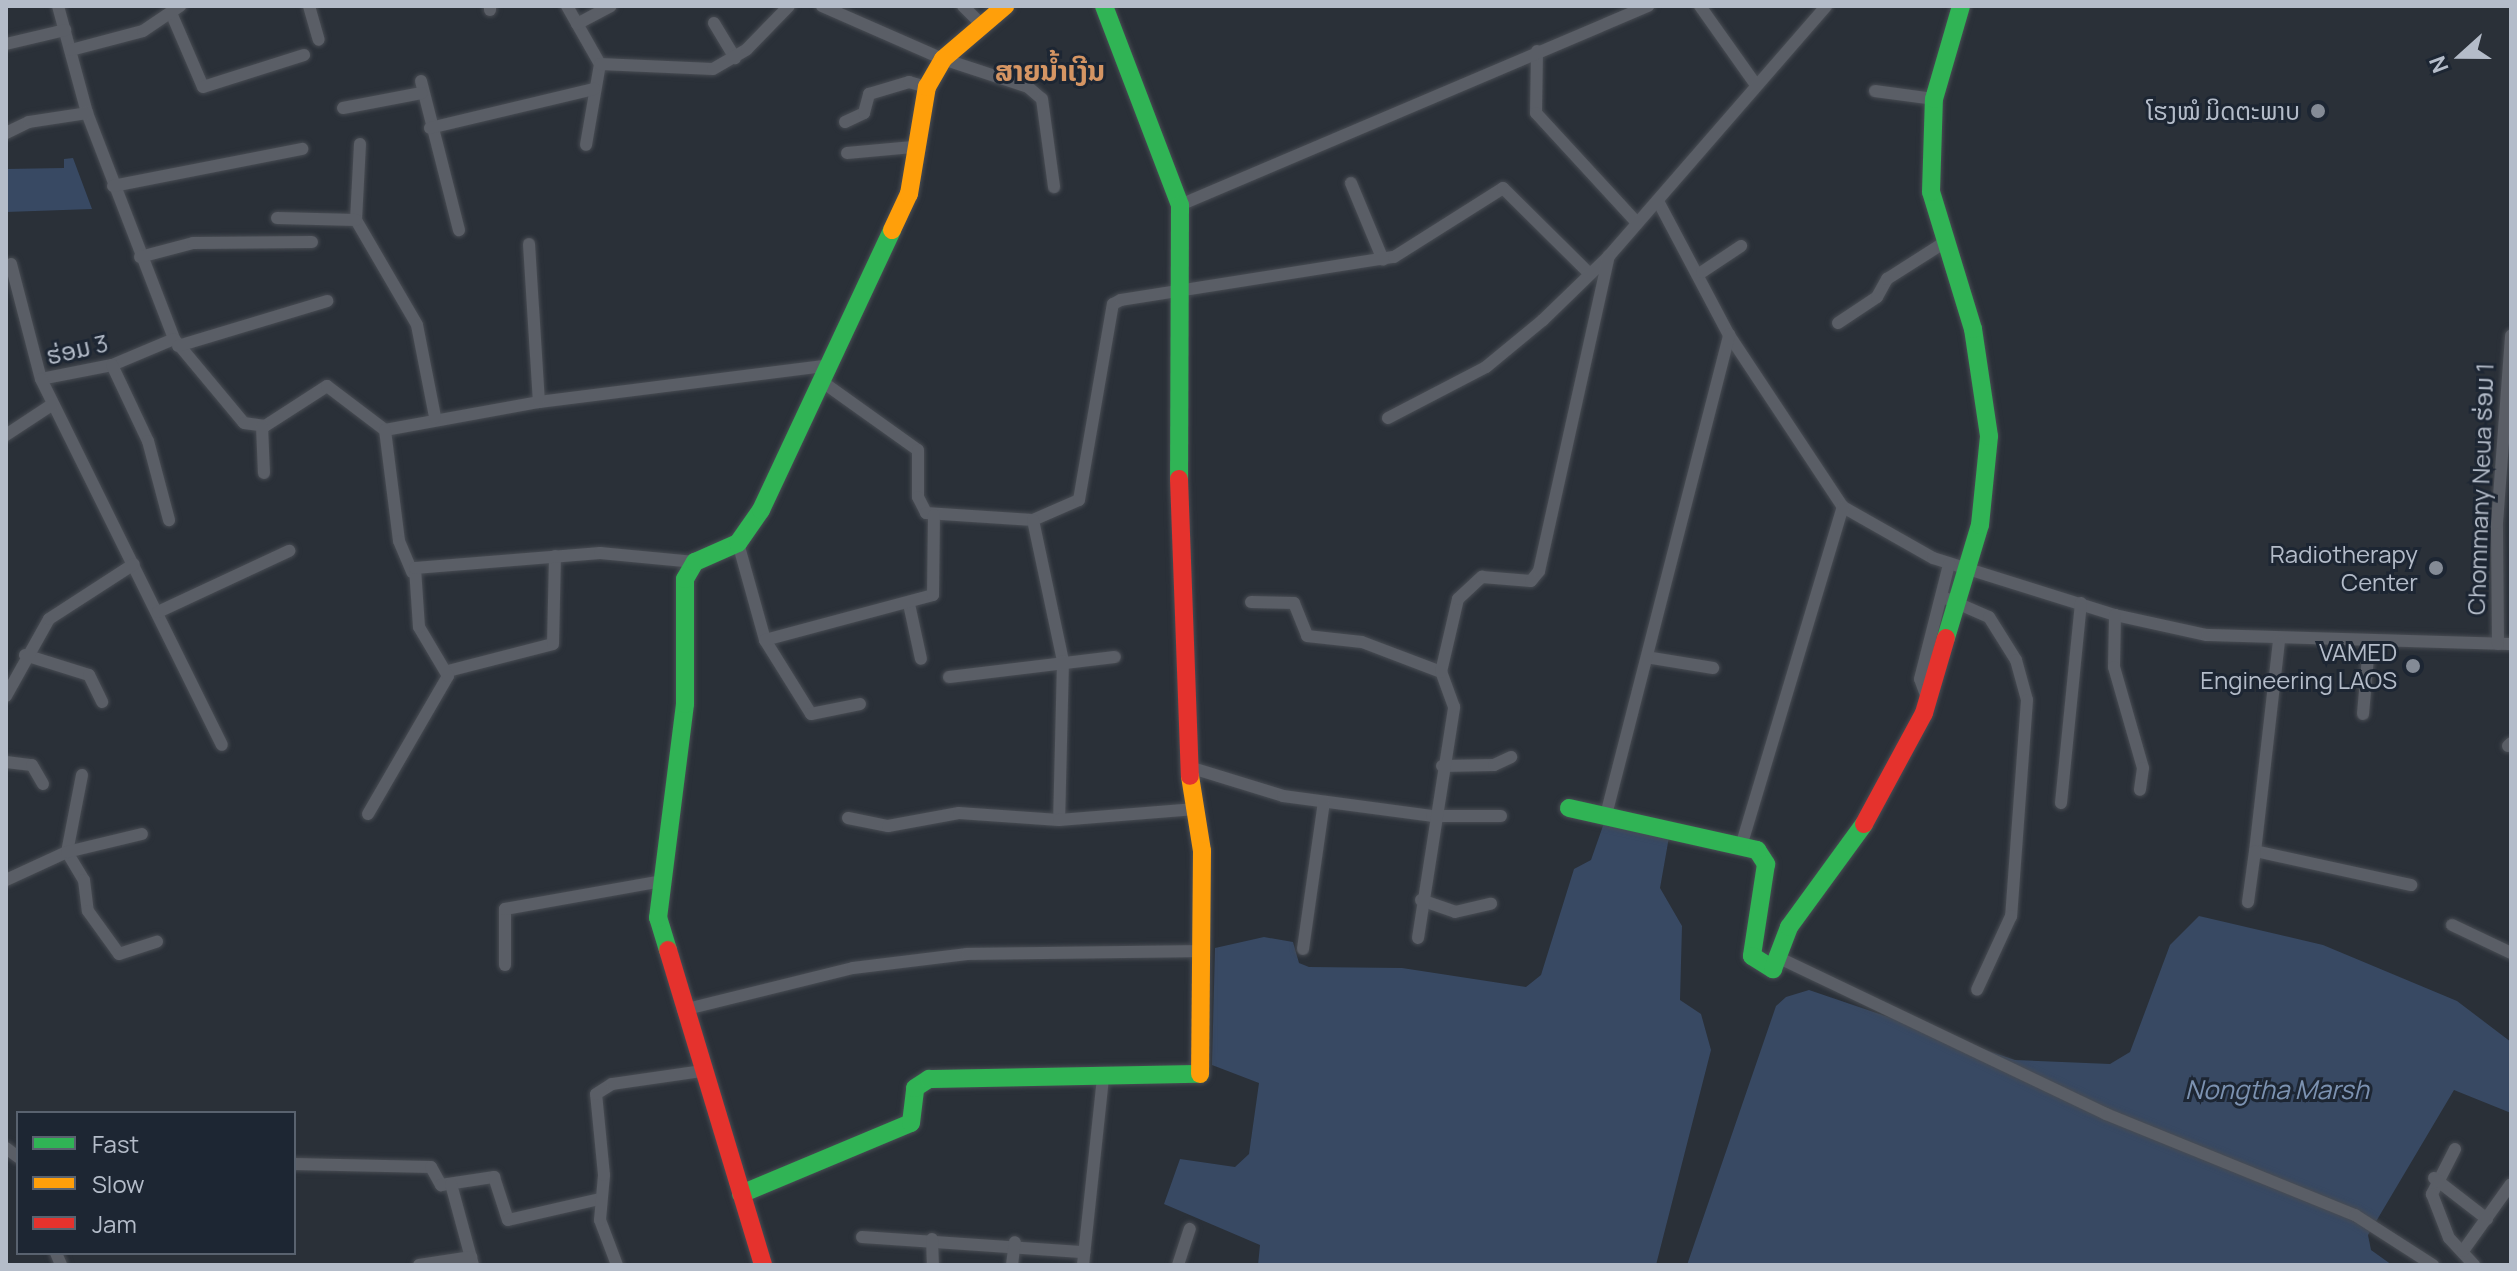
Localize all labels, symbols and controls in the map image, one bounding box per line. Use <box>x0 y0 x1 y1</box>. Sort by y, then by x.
north arrow <box>2421 16 2501 96</box>
text: N <box>2422 52 2455 77</box>
district label: ສາຍນ້ຳເງີນ <box>995 53 1105 87</box>
place label: ໂຮງໝໍ ມິດຕະພາບ <box>2147 97 2300 125</box>
marker: ໂຮງໝໍ ມິດຕະພາບ <box>2307 100 2329 122</box>
street label: ຮ່ອມ 3 <box>43 328 111 370</box>
street label: Chommany Neua ຮ່ອມ 1 <box>2461 362 2499 616</box>
place label: Radiotherapy Center <box>2270 540 2418 596</box>
marker: Radiotherapy Center <box>2425 557 2447 579</box>
place label: VAMED Engineering LAOS <box>2200 638 2397 694</box>
marker: VAMED Engineering LAOS <box>2404 657 2422 675</box>
water label: Nongtha Marsh <box>2185 1074 2369 1106</box>
legend <box>16 1111 296 1255</box>
text: Fast <box>92 1127 139 1160</box>
text: Slow <box>92 1167 145 1200</box>
text: Jam <box>92 1207 137 1240</box>

